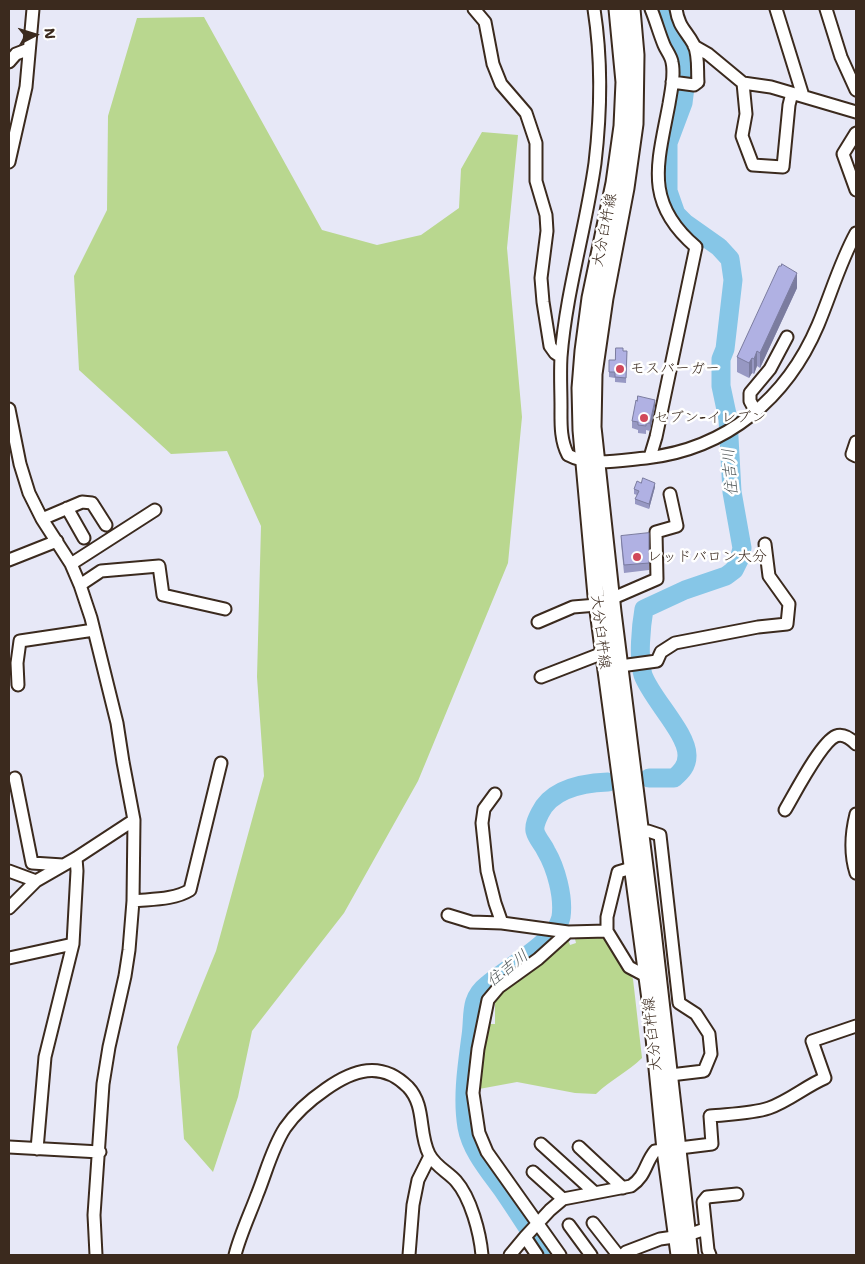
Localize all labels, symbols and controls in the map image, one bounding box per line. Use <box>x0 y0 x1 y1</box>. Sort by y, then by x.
north arrow <box>10 10 60 60</box>
text: N <box>40 27 59 40</box>
street label: 大分臼杵線 <box>589 191 621 269</box>
place label: モスバーガー <box>630 360 720 378</box>
marker: モスバーガー <box>614 363 626 375</box>
place label: セブン-イレブン <box>654 409 766 427</box>
marker: セブン-イレブン <box>638 412 650 424</box>
water label: 住吉川 <box>719 447 743 497</box>
place label: レッドバロン大分 <box>647 548 767 566</box>
marker: レッドバロン大分 <box>631 551 643 563</box>
street label: 大分臼杵線 <box>586 594 614 670</box>
water label: 住吉川 <box>483 947 533 991</box>
street label: 大分臼杵線 <box>640 996 666 1072</box>

